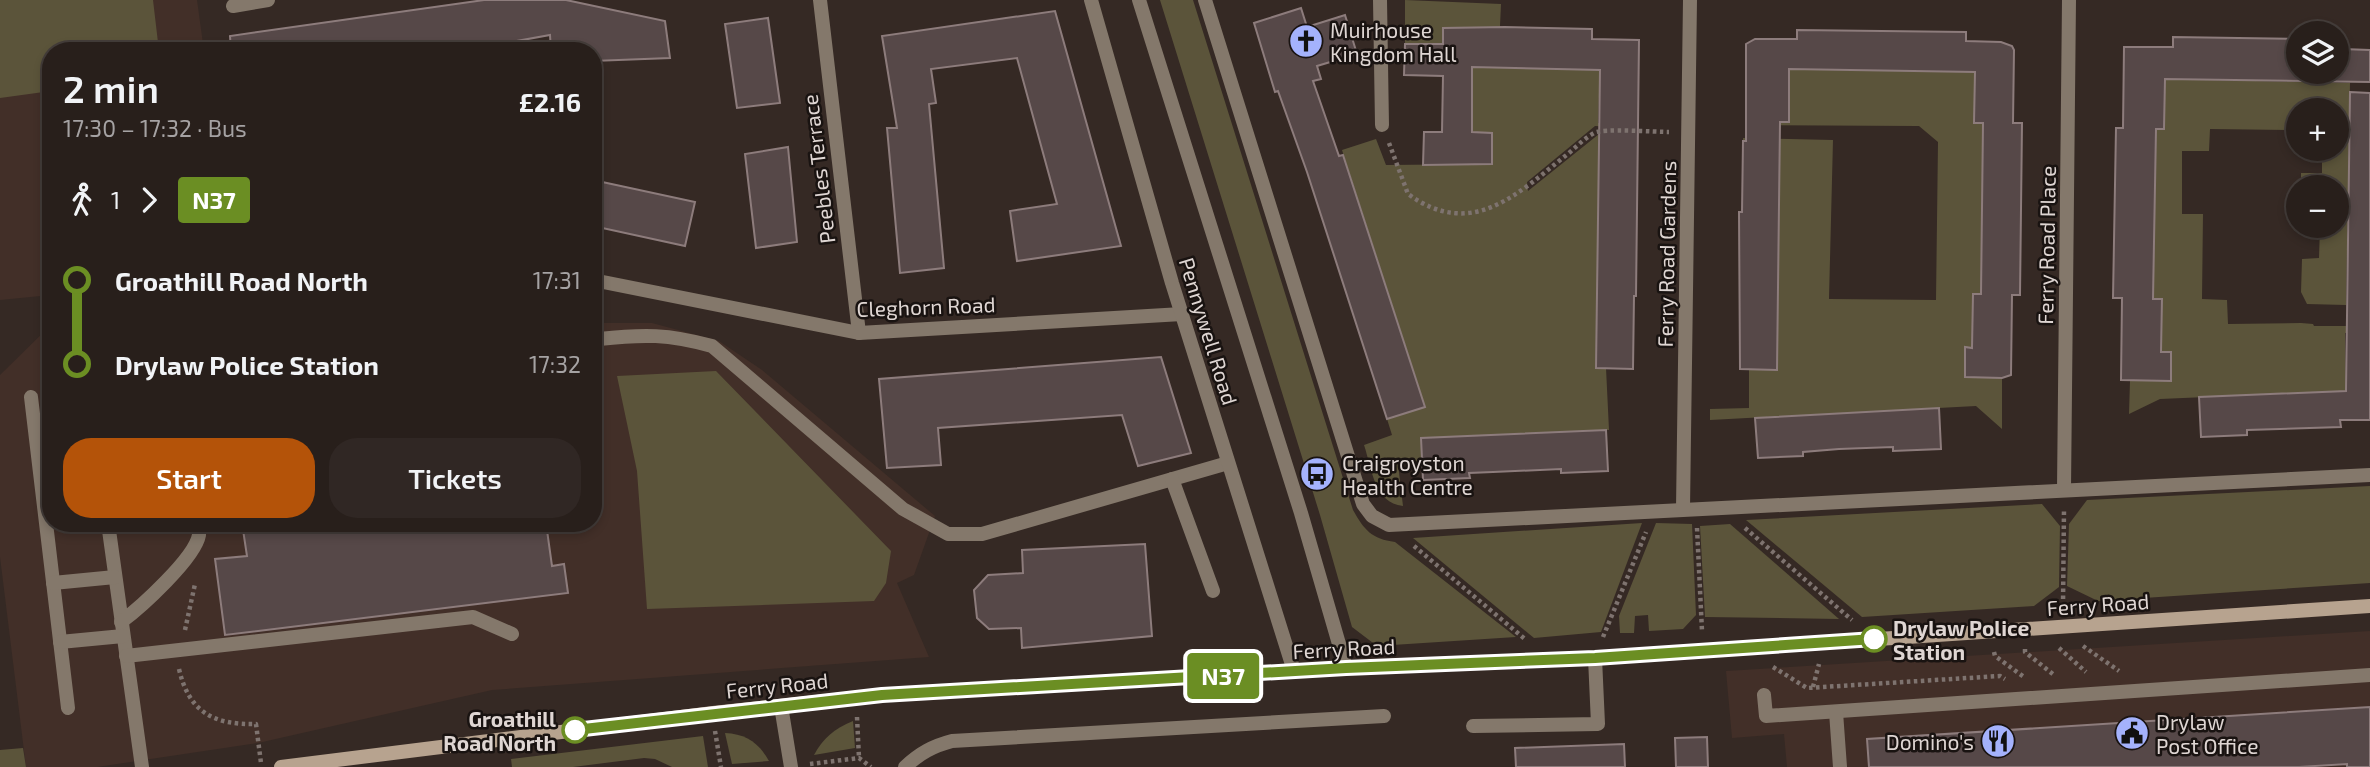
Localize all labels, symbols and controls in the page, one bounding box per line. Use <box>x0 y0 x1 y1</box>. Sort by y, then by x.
place label: Muirhouse Kingdom Hall <box>1330 17 1457 66</box>
map controls <box>2286 21 2349 238</box>
button: layers <box>2286 21 2349 84</box>
church icon: Muirhouse Kingdom Hall <box>1287 22 1325 60</box>
text: 2 min <box>63 65 159 111</box>
text: £2.16 <box>519 86 581 117</box>
street label: Peebles Terrace <box>796 93 840 245</box>
button: + <box>2286 98 2349 161</box>
text: 17:30 – 17:32 · Bus <box>63 114 247 142</box>
street label: Ferry Road Gardens <box>1652 160 1680 348</box>
street label: Ferry Road Place <box>2032 165 2060 325</box>
button: − <box>2286 175 2349 238</box>
icon: walk <box>63 181 101 219</box>
icon: forward <box>130 181 168 219</box>
text: N37 <box>192 185 236 214</box>
text: 1 <box>111 186 120 214</box>
street label: Pennywell Road <box>1175 254 1243 408</box>
text: Groathill Road North <box>115 265 368 296</box>
text: 17:31 <box>533 266 581 294</box>
street label: Cleghorn Road <box>856 291 996 321</box>
text: Drylaw Police Station <box>115 349 379 380</box>
text: 17:32 <box>529 350 581 378</box>
button: Start <box>63 438 315 518</box>
button: Tickets <box>329 438 581 518</box>
place label: Craigroyston Health Centre <box>1342 450 1473 499</box>
bus stop icon: Craigroyston Health Centre <box>1298 455 1336 493</box>
street label: Ferry Road <box>2046 588 2150 620</box>
place label: Drylaw Police Station <box>1893 615 2030 664</box>
marker: Drylaw Police Station <box>1861 626 1887 652</box>
street label: Ferry Road <box>1292 633 1396 663</box>
line badge: N37 <box>1183 653 1263 699</box>
text: N37 <box>1201 661 1245 690</box>
street label: Ferry Road <box>725 667 829 703</box>
place label: Groathill Road North <box>443 706 556 755</box>
place label: Drylaw Post Office <box>2156 709 2258 758</box>
public building icon: Drylaw Post Office <box>2113 714 2151 752</box>
marker: Groathill Road North <box>562 717 588 743</box>
restaurant icon: Domino's <box>1979 722 2017 760</box>
place label: Domino's <box>1886 729 1974 754</box>

